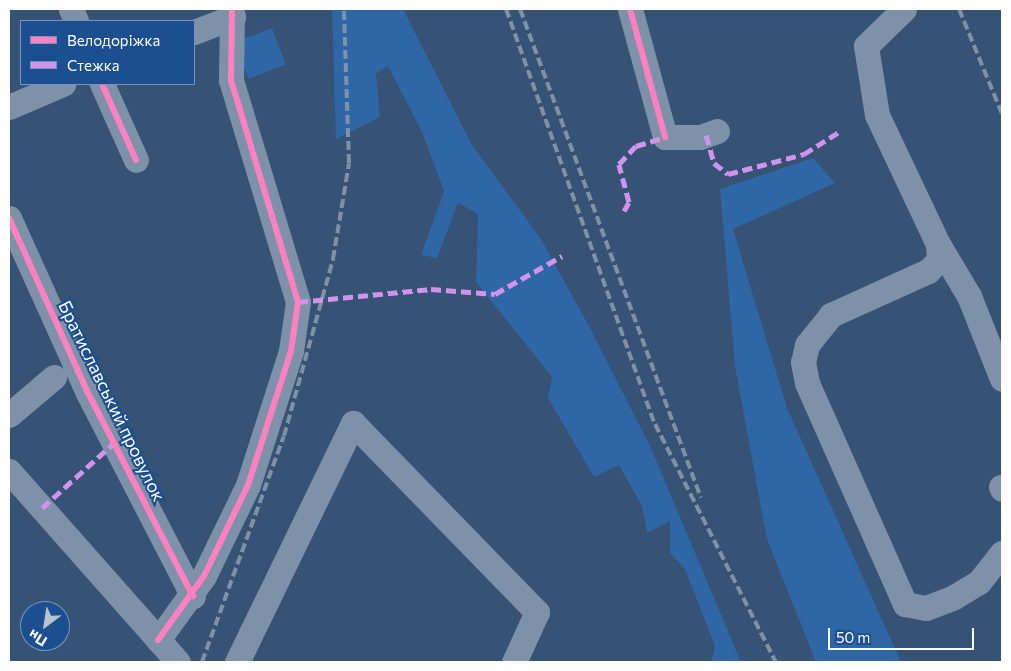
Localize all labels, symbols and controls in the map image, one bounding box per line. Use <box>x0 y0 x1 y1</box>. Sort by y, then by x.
legend <box>20 20 195 85</box>
text: Велодоріжка <box>67 31 160 49</box>
text: Стежка <box>67 56 120 74</box>
street label: Братиславський провулок <box>54 297 170 505</box>
north arrow <box>20 601 70 651</box>
scale bar <box>831 618 977 650</box>
text: Пн <box>25 626 50 650</box>
text: 50 m <box>836 628 870 646</box>

